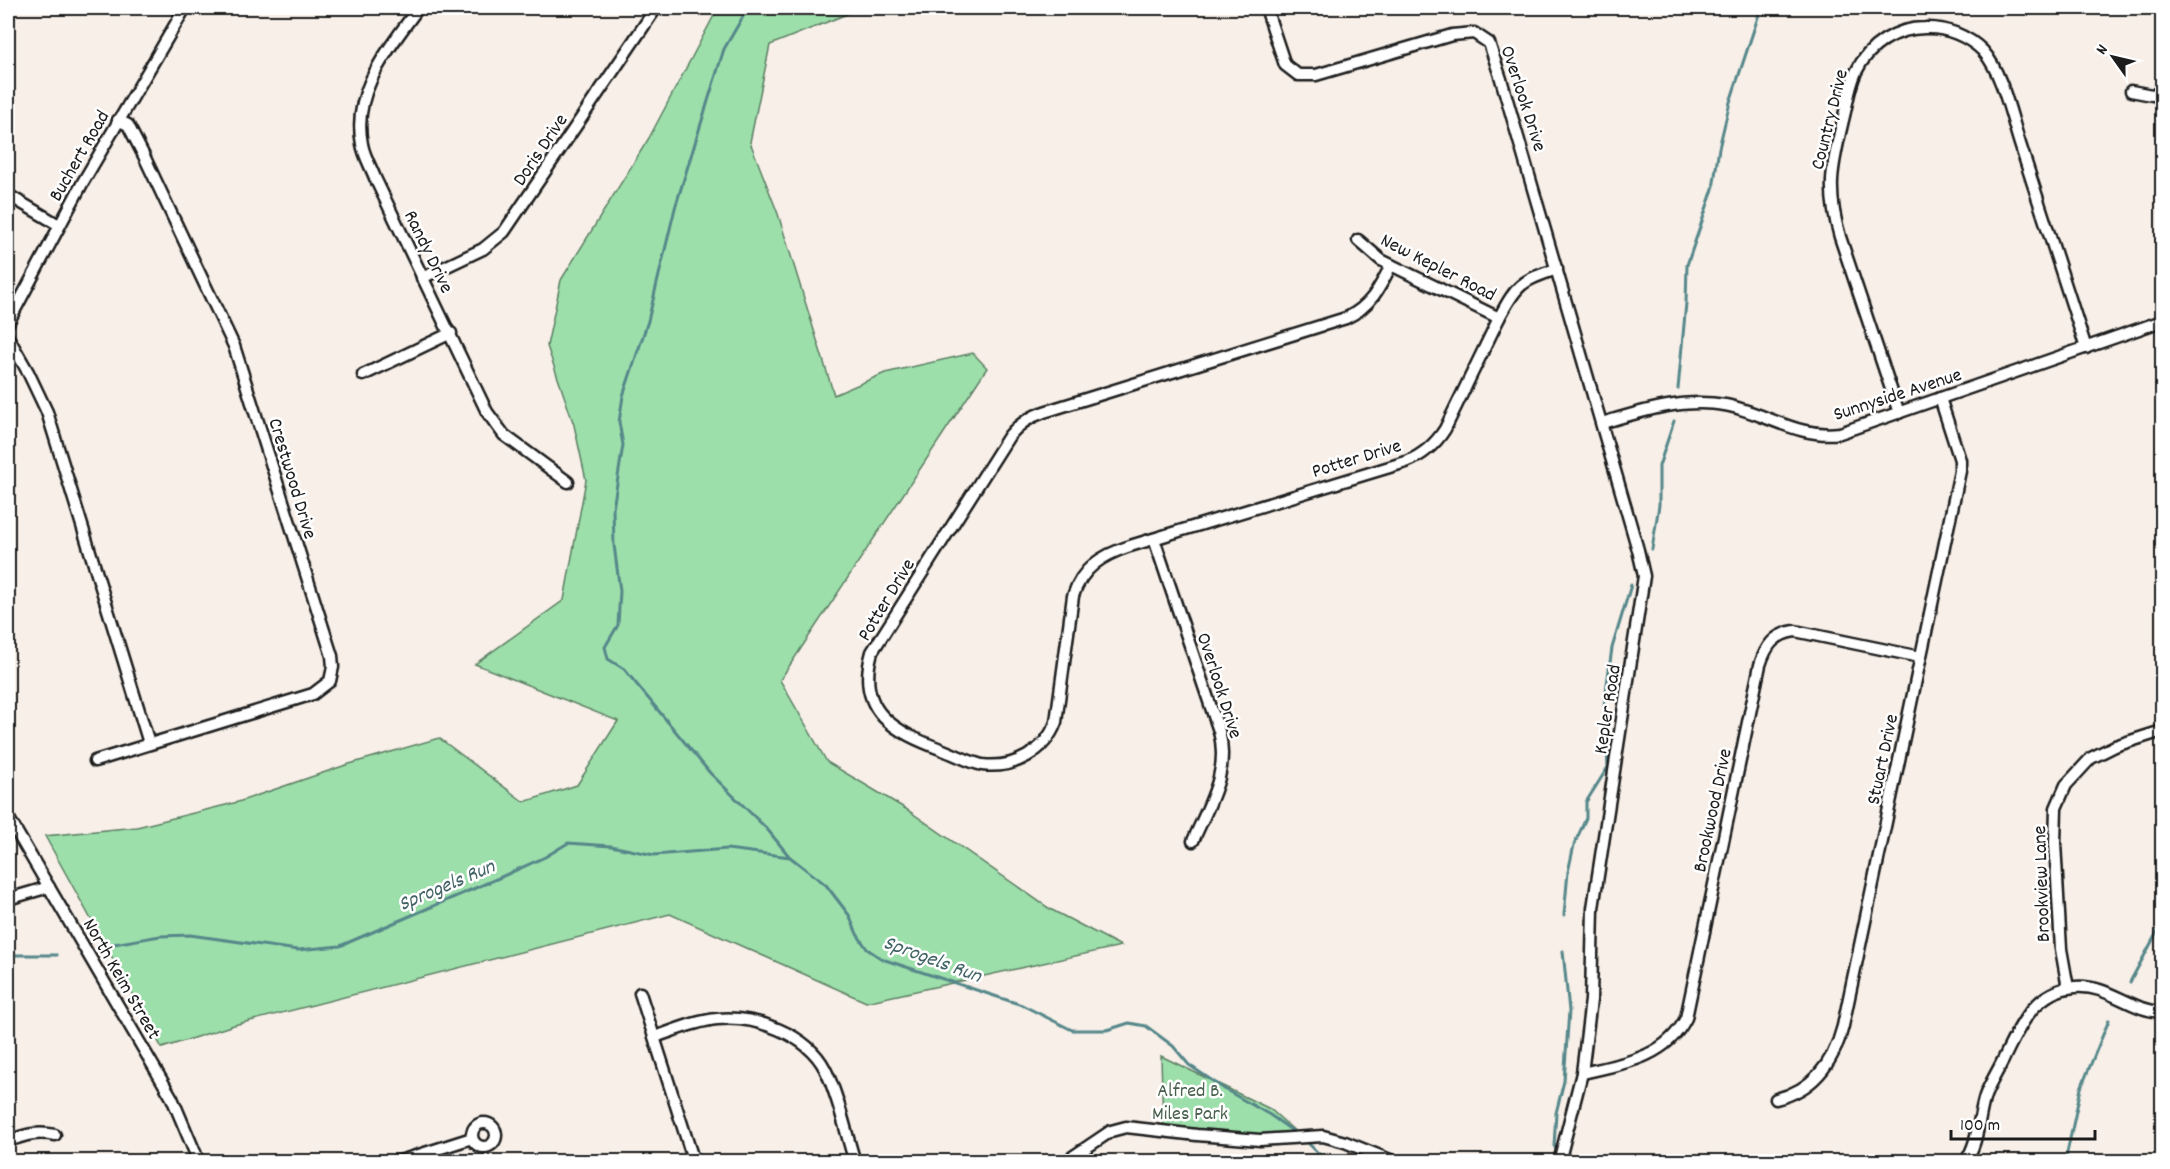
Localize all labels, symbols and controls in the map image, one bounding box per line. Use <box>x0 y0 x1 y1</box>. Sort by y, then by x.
north arrow <box>2083 27 2143 87</box>
text: N <box>2091 40 2114 60</box>
street label: Overlook Drive <box>1492 42 1553 156</box>
street label: Country Drive <box>1805 66 1857 173</box>
street label: Buchert Road <box>43 106 118 207</box>
street label: Doris Drive <box>507 109 576 192</box>
street label: Randy Drive <box>395 206 459 299</box>
street label: New Kepler Road <box>1375 228 1500 310</box>
street label: Sunnyside Avenue <box>1830 362 1966 430</box>
street label: Crestwood Drive <box>259 415 323 543</box>
street label: Potter Drive <box>1309 433 1405 487</box>
street label: Potter Drive <box>852 554 923 647</box>
street label: Overlook Drive <box>1188 629 1249 743</box>
street label: Kepler Road <box>1588 663 1630 756</box>
street label: Stuart Drive <box>1861 711 1907 808</box>
street label: Brookwood Drive <box>1687 746 1741 875</box>
street label: Brookview Lane <box>2027 825 2059 943</box>
water label: Sprogels Run <box>394 852 501 921</box>
street label: North Keim Street <box>74 914 167 1045</box>
water label: Sprogels Run <box>879 929 986 993</box>
park label: Alfred B. Miles Park <box>1152 1078 1228 1129</box>
scale bar <box>1951 1103 2095 1141</box>
text: 100 m <box>1960 1114 2000 1139</box>

